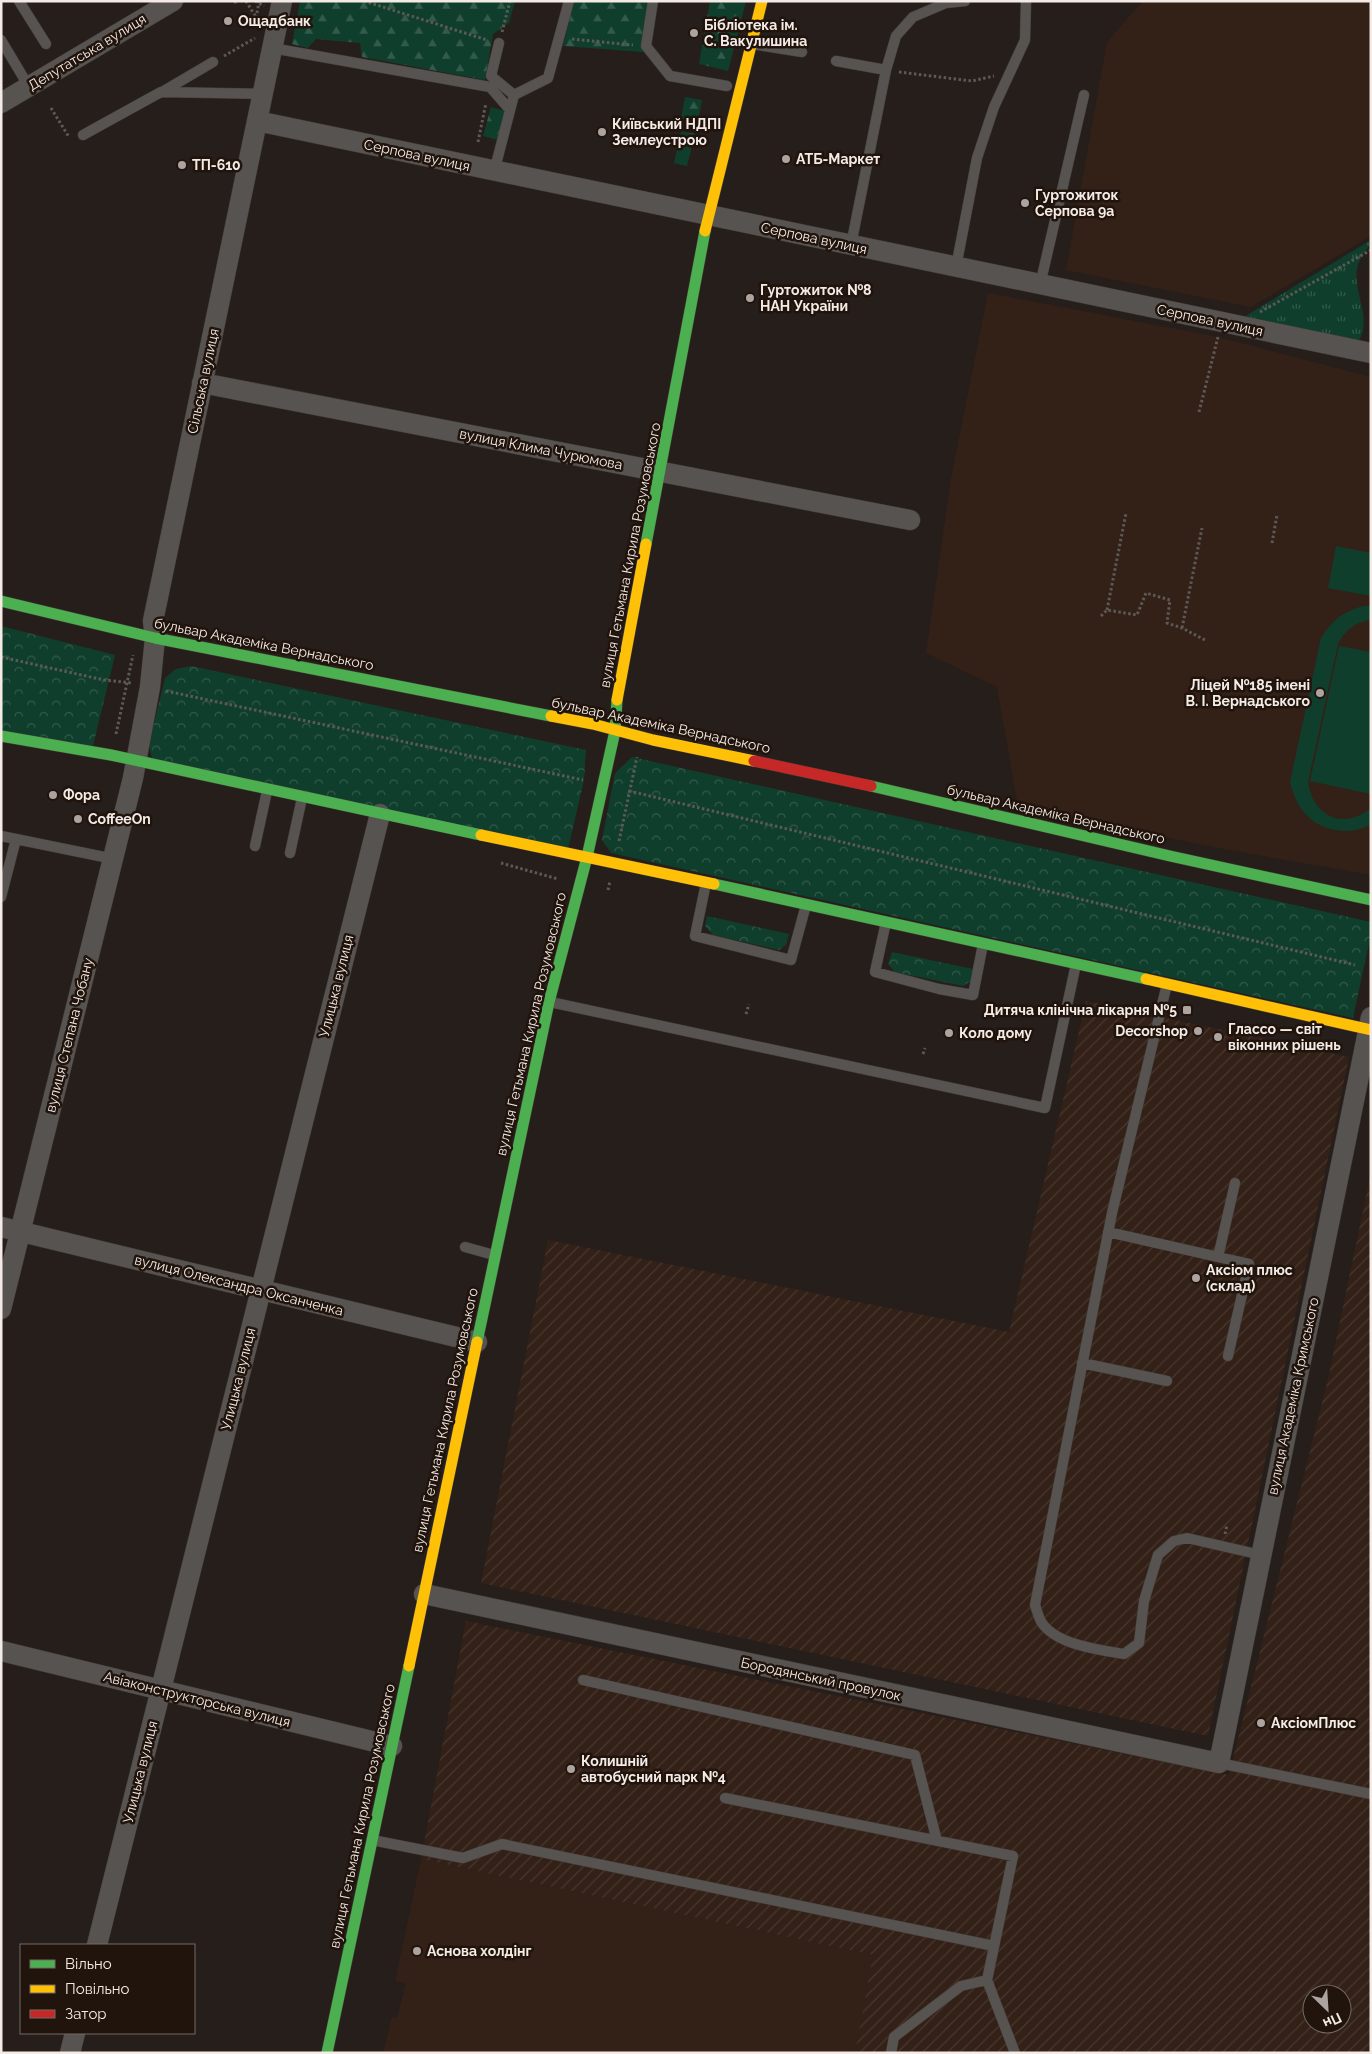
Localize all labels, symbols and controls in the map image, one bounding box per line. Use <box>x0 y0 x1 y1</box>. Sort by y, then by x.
street label: Депутатська вулиця <box>25 10 149 94</box>
place label: Ощадбанк <box>238 13 311 29</box>
marker: Ощадбанк <box>222 15 234 27</box>
place label: Бібліотека ім. С. Вакулишина <box>704 17 807 49</box>
marker: Бібліотека ім. С. Вакулишина <box>688 27 700 39</box>
place label: Київський НДПІ Землеустрою <box>612 116 721 148</box>
marker: Київський НДПІ Землеустрою <box>596 126 608 138</box>
street label: Серпова вулиця <box>362 136 472 174</box>
place label: АТБ-Маркет <box>796 151 880 167</box>
marker: АТБ-Маркет <box>780 153 792 165</box>
place label: ТП-610 <box>192 157 241 173</box>
marker: ТП-610 <box>176 159 188 171</box>
place label: Гуртожиток Серпова 9а <box>1035 187 1119 219</box>
marker: Гуртожиток Серпова 9а <box>1019 197 1031 209</box>
street label: Серпова вулиця <box>759 219 869 257</box>
place label: Гуртожиток №8 НАН України <box>760 282 872 314</box>
marker: Гуртожиток №8 НАН України <box>744 292 756 304</box>
street label: Серпова вулиця <box>1155 301 1265 339</box>
street label: Сільська вулиця <box>184 327 222 435</box>
street label: вулиця Гетьмана Кирила Розумовського <box>596 421 664 689</box>
street label: вулиця Клима Чурюмова <box>458 425 624 473</box>
street label: бульвар Академіка Вернадського <box>153 615 375 673</box>
place label: Ліцей №185 імені В. І. Вернадського <box>1186 677 1311 709</box>
marker: Ліцей №185 імені В. І. Вернадського <box>1314 687 1326 699</box>
street label: бульвар Академіка Вернадського <box>550 694 772 756</box>
street label: бульвар Академіка Вернадського <box>945 781 1167 847</box>
place label: Фора <box>63 787 100 803</box>
marker: Фора <box>47 789 59 801</box>
place label: CoffeeOn <box>88 811 151 827</box>
marker: CoffeeOn <box>72 813 84 825</box>
street label: вулиця Гетьмана Кирила Розумовського <box>493 891 569 1157</box>
street label: Улицька вулиця <box>316 933 356 1039</box>
street label: вулиця Степана Чобану <box>42 956 96 1114</box>
place label: Дитяча клінічна лікарня №5 <box>984 1002 1177 1018</box>
marker: Дитяча клінічна лікарня №5 <box>1181 1004 1193 1016</box>
place label: Глассо — світ віконних рішень <box>1228 1021 1341 1053</box>
place label: Decorshop <box>1115 1023 1188 1039</box>
place label: Коло дому <box>959 1025 1032 1041</box>
marker: Decorshop <box>1192 1025 1204 1037</box>
marker: Коло дому <box>943 1027 955 1039</box>
marker: Глассо — світ віконних рішень <box>1212 1031 1224 1043</box>
street label: вулиця Олександра Оксанченка <box>133 1251 345 1319</box>
place label: Аксіом плюс (склад) <box>1206 1262 1293 1294</box>
marker: Аксіом плюс (склад) <box>1190 1272 1202 1284</box>
street label: вулиця Гетьмана Кирила Розумовського <box>409 1286 481 1554</box>
street label: вулиця Академіка Кримського <box>1264 1296 1322 1496</box>
street label: Улицька вулиця <box>218 1326 258 1432</box>
street label: Бородянський провулок <box>739 1654 903 1704</box>
street label: Авіаконструкторська вулиця <box>102 1668 292 1730</box>
street label: вулиця Гетьмана Кирила Розумовського <box>326 1682 398 1950</box>
place label: АксіомПлюс <box>1271 1715 1356 1731</box>
marker: АксіомПлюс <box>1255 1717 1267 1729</box>
street label: Улицька вулиця <box>120 1719 160 1825</box>
place label: Колишній автобусний парк №4 <box>581 1753 726 1785</box>
marker: Колишній автобусний парк №4 <box>565 1763 577 1775</box>
place label: Аснова холдінг <box>427 1943 531 1959</box>
legend <box>20 1944 195 2034</box>
marker: Аснова холдінг <box>411 1945 423 1957</box>
text: Вільно <box>65 1955 112 1973</box>
text: Повільно <box>65 1980 130 1998</box>
north arrow <box>1302 1984 1352 2034</box>
text: Затор <box>65 2005 107 2023</box>
text: Пн <box>1321 2010 1344 2032</box>

